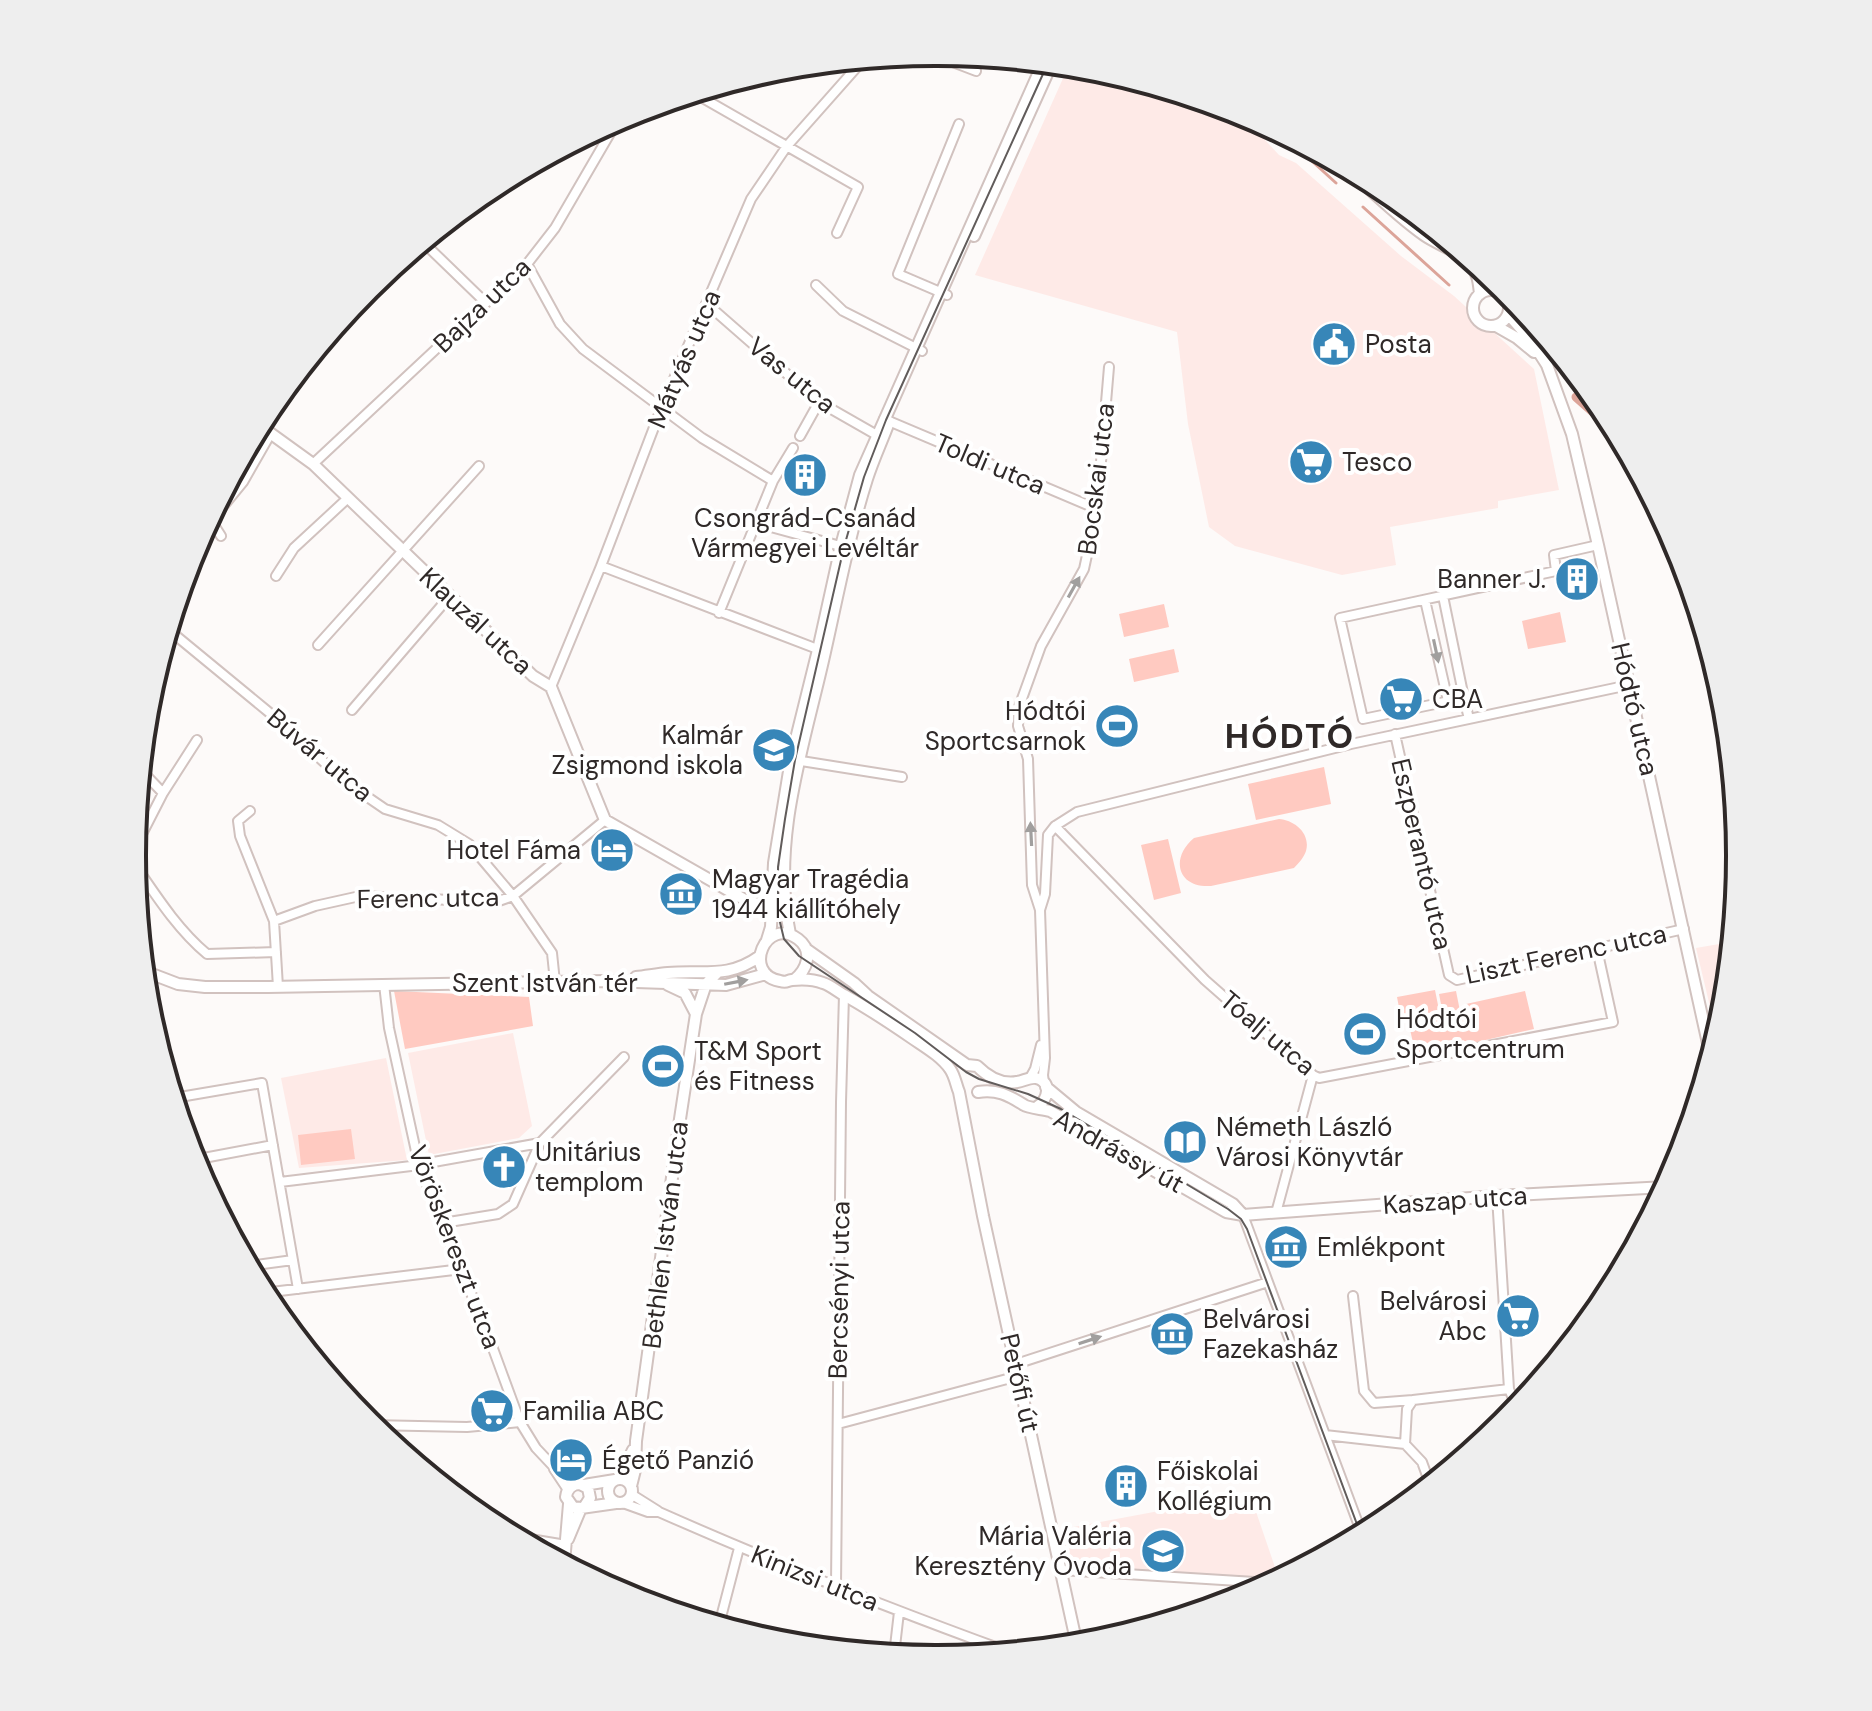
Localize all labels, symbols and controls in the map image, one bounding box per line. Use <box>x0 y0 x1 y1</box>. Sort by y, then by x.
street label: Bajza utca <box>426 250 538 360</box>
street label: Mátyás utca <box>640 285 728 433</box>
public building icon: Posta <box>1310 320 1358 368</box>
place label: Posta <box>1365 327 1432 361</box>
street label: Vas utca <box>741 329 843 421</box>
street label: Bocskai utca <box>1070 401 1122 557</box>
street label: Toldi utca <box>930 426 1050 502</box>
supermarket icon: Tesco <box>1287 438 1335 486</box>
place label: Tesco <box>1342 445 1412 479</box>
building icon: Csongrád-Csanád Vármegyei Levéltár <box>781 451 829 499</box>
place label: Csongrád-Csanád Vármegyei Levéltár <box>691 501 919 565</box>
building icon: Banner J. <box>1553 555 1601 603</box>
street label: Klauzál utca <box>412 560 540 682</box>
place label: Banner J. <box>1437 562 1546 596</box>
one-way arrow <box>1067 576 1080 599</box>
one-way arrow <box>1431 638 1443 663</box>
street label: Hódtó utca <box>1603 639 1667 779</box>
supermarket icon: CBA <box>1377 675 1425 723</box>
place label: CBA <box>1432 682 1483 716</box>
place label: Hódtói Sportcsarnok <box>925 694 1086 758</box>
street label: Búvár utca <box>260 701 380 809</box>
sports icon: Hódtói Sportcsarnok <box>1093 702 1141 750</box>
district label: HÓDTÓ <box>1225 714 1355 759</box>
place label: Kalmár Zsigmond iskola <box>552 718 743 782</box>
school or university icon: Kalmár Zsigmond iskola <box>750 726 798 774</box>
street label: Eszperantó utca <box>1383 755 1461 953</box>
one-way arrow <box>1025 821 1038 846</box>
hotel icon: Hotel Fáma <box>588 826 636 874</box>
place label: Hotel Fáma <box>447 833 581 867</box>
place label: Magyar Tragédia 1944 kiállítóhely <box>712 862 909 926</box>
museum icon: Magyar Tragédia 1944 kiállítóhely <box>657 870 705 918</box>
street label: Ferenc utca <box>356 880 500 916</box>
street label: Liszt Ferenc utca <box>1462 916 1670 992</box>
street label: Szent István tér <box>452 966 638 1000</box>
one-way arrow <box>724 975 749 988</box>
street label: Tóalj utca <box>1213 983 1323 1083</box>
place label: Hódtói Sportcentrum <box>1396 1002 1565 1066</box>
sports icon: Hódtói Sportcentrum <box>1341 1010 1389 1058</box>
place label: T&M Sport és Fitness <box>694 1034 822 1098</box>
sports icon: T&M Sport és Fitness <box>639 1042 687 1090</box>
street label: Andrássy út <box>1048 1101 1190 1201</box>
place label: Németh László Városi Könyvtár <box>1216 1110 1403 1174</box>
library icon: Németh László Városi Könyvtár <box>1161 1118 1209 1166</box>
street label: Bethlen István utca <box>634 1119 696 1351</box>
place label: Unitárius templom <box>535 1135 643 1199</box>
street label: Vöröskereszt utca <box>401 1140 509 1354</box>
church icon: Unitárius templom <box>480 1143 528 1191</box>
street label: Kaszap utca <box>1382 1178 1528 1222</box>
street label: Bercsényi utca <box>820 1201 858 1379</box>
museum icon: Emlékpont <box>1262 1223 1310 1271</box>
place label: Emlékpont <box>1317 1230 1445 1264</box>
place label: Belvárosi Abc <box>1380 1284 1487 1348</box>
supermarket icon: Belvárosi Abc <box>1494 1292 1542 1340</box>
place label: Belvárosi Fazekasház <box>1203 1302 1338 1366</box>
museum icon: Belvárosi Fazekasház <box>1148 1310 1196 1358</box>
street label: Petőfi út <box>992 1330 1048 1436</box>
one-way arrow <box>1078 1333 1102 1346</box>
supermarket icon: Familia ABC <box>468 1387 516 1435</box>
place label: Familia ABC <box>523 1394 664 1428</box>
hotel icon: Égető Panzió <box>547 1436 595 1484</box>
place label: Égető Panzió <box>602 1443 754 1477</box>
place label: Főiskolai Kollégium <box>1157 1454 1272 1518</box>
building icon: Főiskolai Kollégium <box>1102 1462 1150 1510</box>
place label: Mária Valéria Keresztény Óvoda <box>915 1519 1132 1583</box>
school or university icon: Mária Valéria Keresztény Óvoda <box>1139 1527 1187 1575</box>
street label: Kinizsi utca <box>746 1537 884 1619</box>

